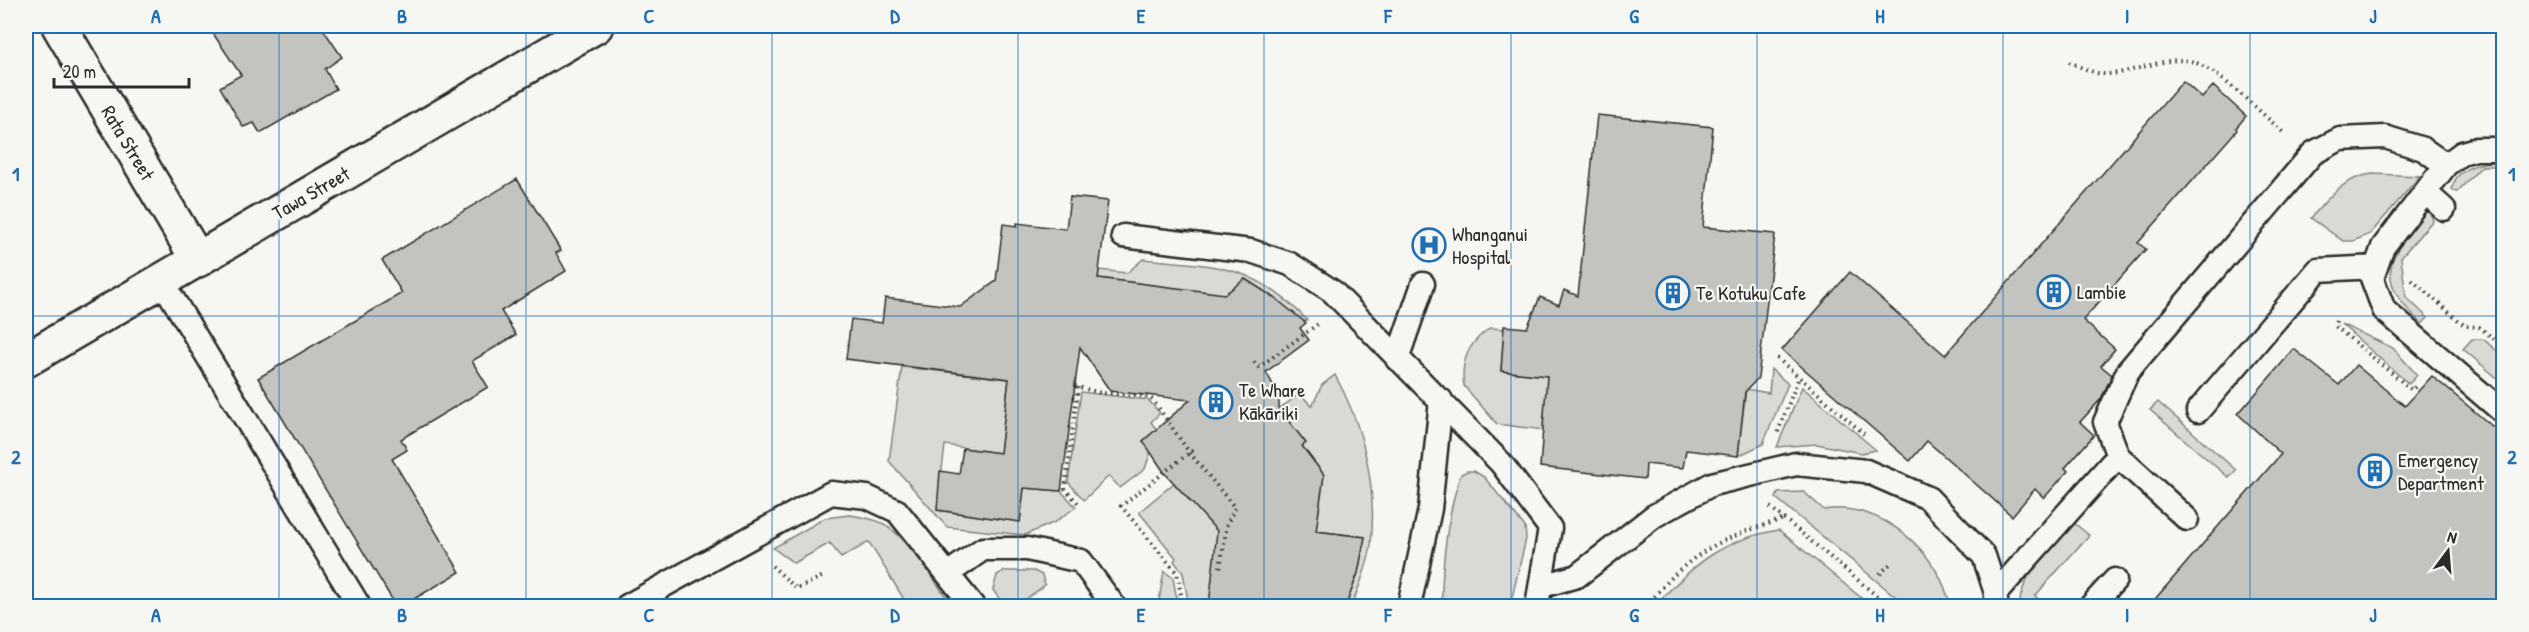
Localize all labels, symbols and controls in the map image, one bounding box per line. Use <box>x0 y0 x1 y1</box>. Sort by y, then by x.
text: A <box>151 2 161 29</box>
text: B <box>397 2 407 29</box>
text: C <box>644 2 655 29</box>
text: D <box>890 2 900 29</box>
text: E <box>1137 2 1146 29</box>
text: F <box>1383 2 1393 29</box>
text: G <box>1629 2 1639 29</box>
text: H <box>1875 2 1885 29</box>
text: I <box>2125 2 2129 29</box>
text: J <box>2369 2 2377 29</box>
scale bar <box>54 51 189 89</box>
text: 20 m <box>63 59 96 84</box>
street label: Rata Street <box>96 100 162 186</box>
street label: Tawa Street <box>267 159 355 226</box>
text: 1 <box>12 160 20 187</box>
text: 1 <box>2508 160 2516 187</box>
place label: Whanganui Hospital <box>1452 220 1528 270</box>
hospital icon: Whanganui Hospital <box>1411 227 1447 263</box>
building icon: Lambie <box>2036 274 2072 310</box>
building icon: Te Kotuku Cafe <box>1655 275 1691 311</box>
place label: Lambie <box>2077 278 2127 305</box>
place label: Te Kotuku Cafe <box>1696 279 1806 306</box>
place label: Te Whare Kākāriki <box>1239 376 1305 426</box>
building icon: Te Whare Kākāriki <box>1198 384 1234 420</box>
text: 2 <box>11 443 21 470</box>
text: 2 <box>2507 443 2517 470</box>
place label: Emergency Department <box>2398 446 2485 496</box>
building icon: Emergency Department <box>2357 453 2393 489</box>
north arrow <box>2418 521 2478 581</box>
text: N <box>2445 525 2460 548</box>
text: A <box>151 601 161 628</box>
text: B <box>397 601 407 628</box>
text: C <box>644 601 655 628</box>
text: D <box>890 601 900 628</box>
text: E <box>1137 601 1146 628</box>
text: F <box>1383 601 1393 628</box>
text: G <box>1629 601 1639 628</box>
text: H <box>1875 601 1885 628</box>
text: I <box>2125 601 2129 628</box>
text: J <box>2369 601 2377 628</box>

